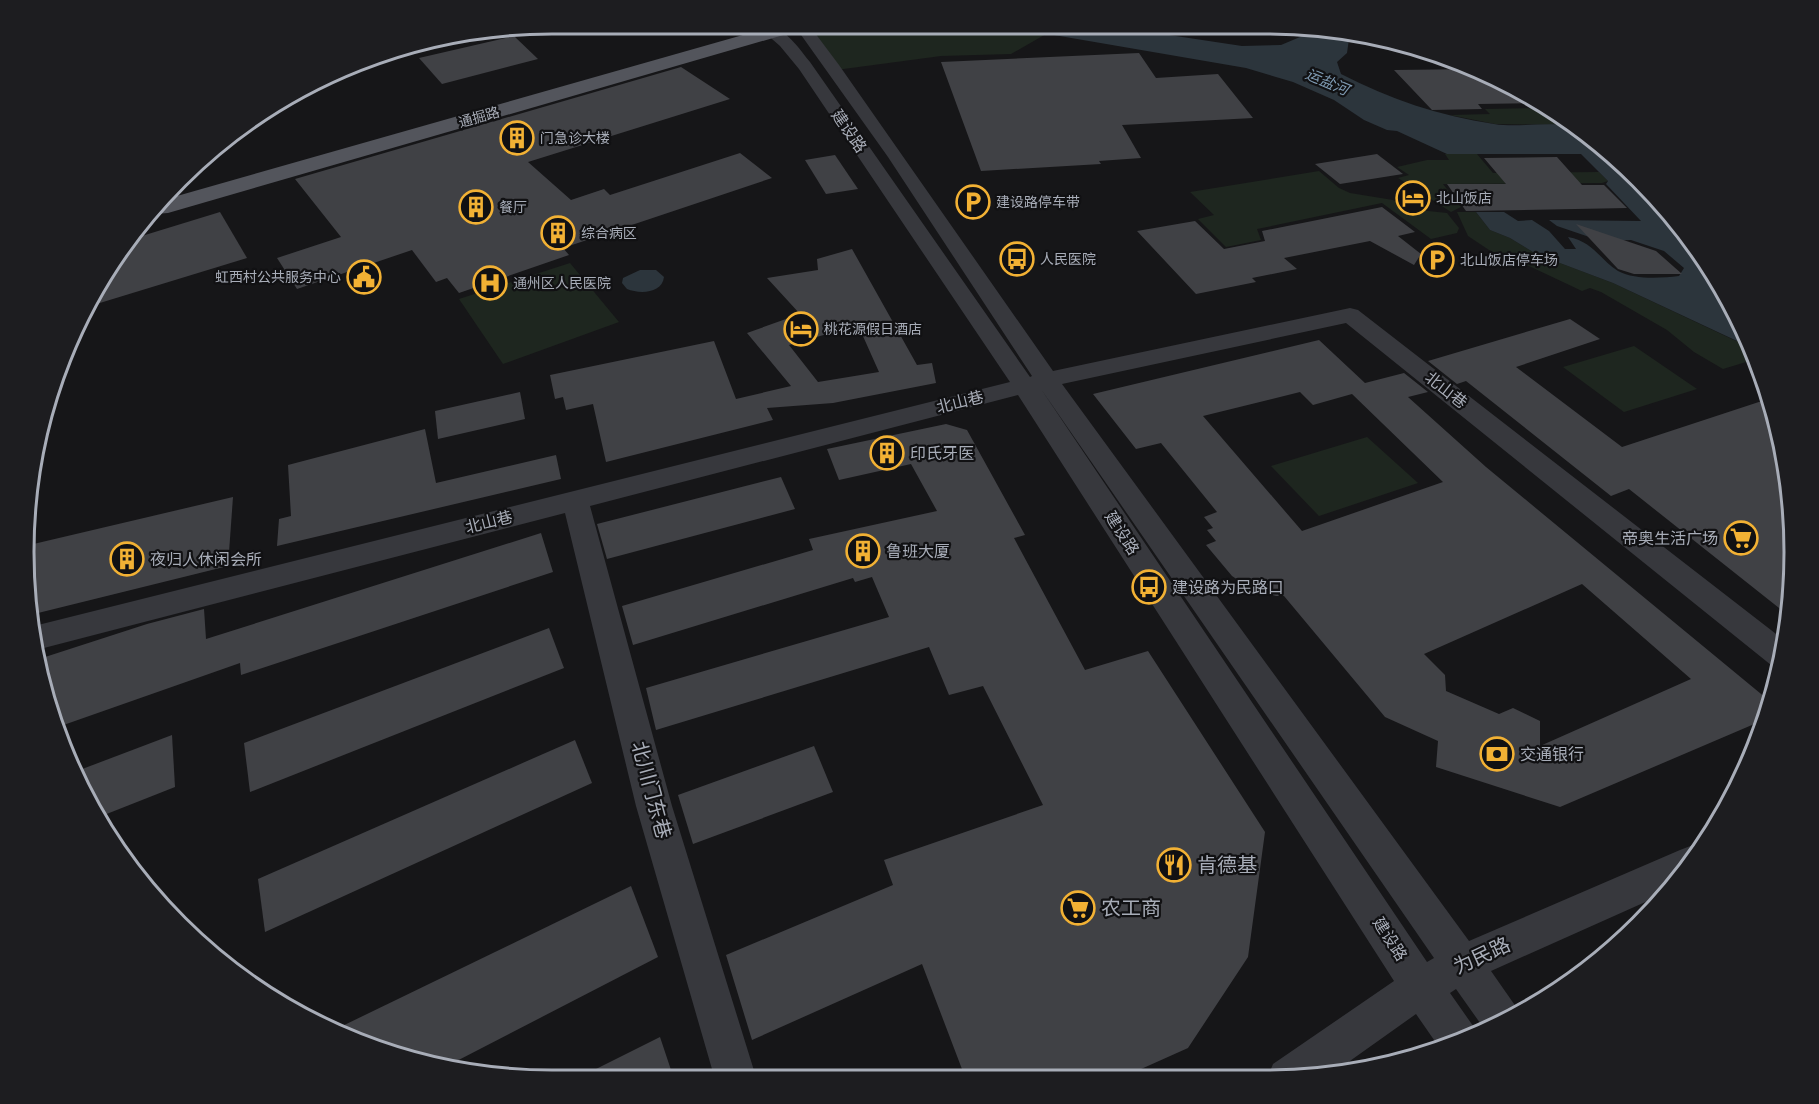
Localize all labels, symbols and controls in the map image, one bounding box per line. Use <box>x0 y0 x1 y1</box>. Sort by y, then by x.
water label: 运盐河 <box>1302 63 1355 102</box>
street label: 通掘路 <box>456 102 502 132</box>
street label: 建设路 <box>826 105 872 157</box>
building icon: 门急诊大楼 <box>499 120 535 156</box>
place label: 门急诊大楼 <box>540 128 610 148</box>
hotel icon: 北山饭店 <box>1395 180 1431 216</box>
parking icon: 建设路停车带 <box>955 184 991 220</box>
place label: 北山饭店 <box>1436 188 1492 208</box>
building icon: 餐厅 <box>458 189 494 225</box>
place label: 建设路停车带 <box>996 192 1080 212</box>
place label: 餐厅 <box>499 197 527 217</box>
building icon: 综合病区 <box>540 215 576 251</box>
place label: 综合病区 <box>581 223 637 243</box>
bus stop icon: 人民医院 <box>999 241 1035 277</box>
parking icon: 北山饭店停车场 <box>1419 242 1455 278</box>
place label: 人民医院 <box>1040 249 1096 269</box>
place label: 北山饭店停车场 <box>1460 250 1558 270</box>
public building icon: 虹西村公共服务中心 <box>346 259 382 295</box>
hospital icon: 通州区人民医院 <box>472 265 508 301</box>
place label: 虹西村公共服务中心 <box>215 267 341 287</box>
place label: 通州区人民医院 <box>513 273 611 293</box>
hotel icon: 桃花源假日酒店 <box>783 311 819 347</box>
place label: 桃花源假日酒店 <box>824 319 922 339</box>
street label: 北山巷 <box>1420 366 1472 414</box>
street label: 北山巷 <box>934 385 986 419</box>
building icon: 印氏牙医 <box>869 435 905 471</box>
place label: 印氏牙医 <box>910 442 974 465</box>
street label: 北山巷 <box>463 505 515 539</box>
street label: 建设路 <box>1099 507 1145 559</box>
supermarket icon: 帝奥生活广场 <box>1723 520 1759 556</box>
place label: 帝奥生活广场 <box>1622 527 1718 550</box>
building icon: 鲁班大厦 <box>845 533 881 569</box>
place label: 鲁班大厦 <box>886 540 950 563</box>
building icon: 夜归人休闲会所 <box>109 541 145 577</box>
place label: 夜归人休闲会所 <box>150 548 262 571</box>
bus stop icon: 建设路为民路口 <box>1131 569 1167 605</box>
place label: 建设路为民路口 <box>1172 576 1284 599</box>
bank icon: 交通银行 <box>1479 736 1515 772</box>
street label: 北川门东巷 <box>624 738 678 842</box>
place label: 交通银行 <box>1520 743 1584 766</box>
restaurant icon: 肯德基 <box>1156 847 1192 883</box>
place label: 肯德基 <box>1197 851 1257 880</box>
supermarket icon: 农工商 <box>1060 890 1096 926</box>
place label: 农工商 <box>1101 894 1161 923</box>
street label: 建设路 <box>1367 913 1413 965</box>
street label: 为民路 <box>1449 930 1515 982</box>

